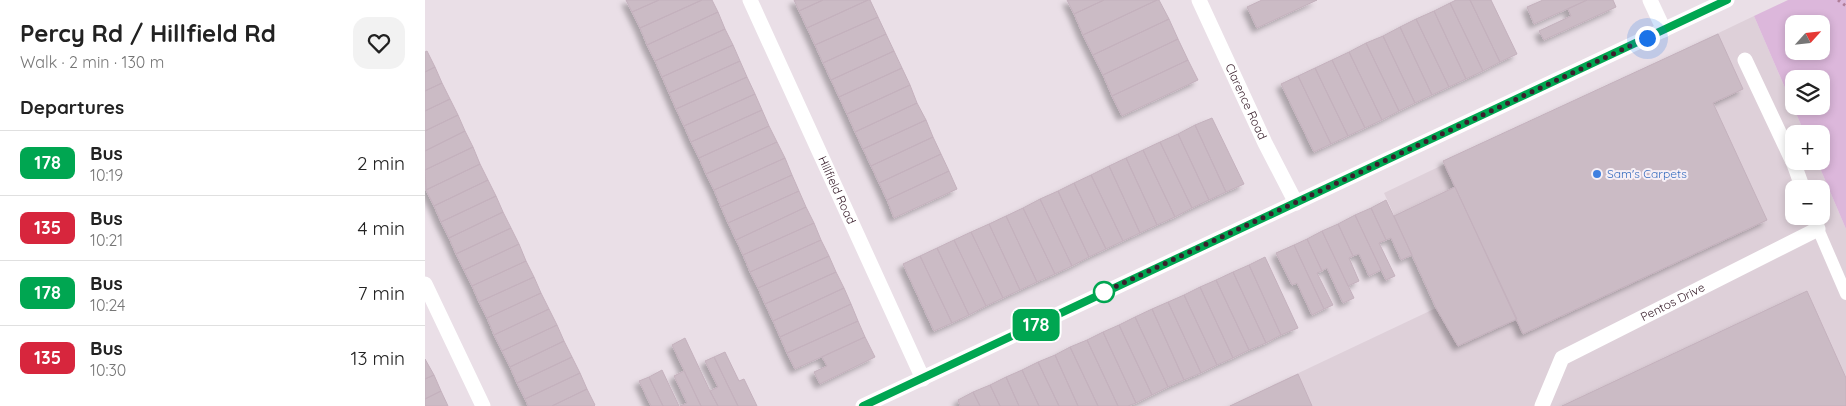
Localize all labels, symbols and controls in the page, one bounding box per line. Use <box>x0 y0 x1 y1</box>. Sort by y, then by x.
north arrow <box>1785 15 1830 60</box>
map controls <box>1785 15 1830 225</box>
button: heart <box>353 17 405 69</box>
text: Percy Rd / Hillfield Rd <box>20 18 276 48</box>
your location <box>1635 26 1660 51</box>
text: Walk · 2 min · 130 m <box>20 52 164 72</box>
street label: Clarence Road <box>1222 61 1270 142</box>
button: layers <box>1785 70 1830 115</box>
text: Departures <box>20 95 124 119</box>
button: + <box>1785 125 1830 170</box>
text: Bus <box>90 141 123 165</box>
text: 178 <box>34 151 61 174</box>
text: 2 min <box>357 151 405 175</box>
street label: Hillfield Road <box>815 153 859 226</box>
text: 10:19 <box>90 165 123 185</box>
place label: Sam's Carpets <box>1607 166 1687 181</box>
marker: Sam's Carpets <box>1591 168 1603 180</box>
button: − <box>1785 180 1830 225</box>
text: Bus <box>90 206 123 230</box>
text: 135 <box>34 216 61 239</box>
text: 4 min <box>357 216 405 240</box>
text: 10:21 <box>90 230 123 250</box>
text: Bus <box>90 271 123 295</box>
street label: Pentos Drive <box>1638 279 1707 324</box>
text: 178 <box>34 281 61 304</box>
text: 7 min <box>358 281 405 305</box>
unlabelled marker <box>1093 281 1115 303</box>
text: 10:24 <box>90 295 126 315</box>
line badge: 178 <box>1007 309 1065 341</box>
text: 178 <box>1023 313 1049 336</box>
text: Bus <box>90 336 123 360</box>
text: 135 <box>34 346 61 369</box>
text: 13 min <box>350 346 405 370</box>
text: 10:30 <box>90 360 126 380</box>

